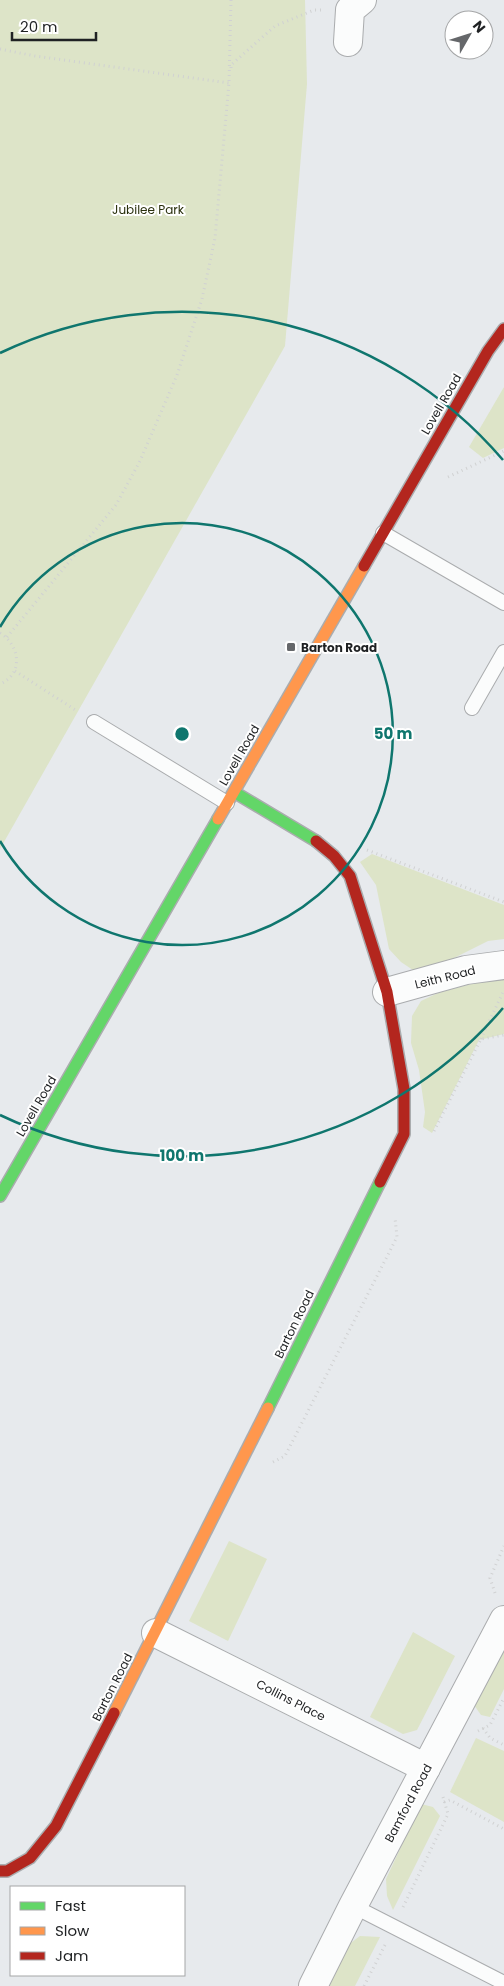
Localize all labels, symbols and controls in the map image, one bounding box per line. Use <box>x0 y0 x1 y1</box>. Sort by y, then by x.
scale bar <box>12 10 96 42</box>
north arrow <box>444 10 494 60</box>
text: 20 m <box>20 16 58 37</box>
text: N <box>468 16 490 37</box>
park label: Jubilee Park <box>112 201 185 218</box>
street label: Lovell Road <box>417 371 465 437</box>
place label: Barton Road <box>301 639 377 656</box>
marker: Barton Road <box>285 641 297 653</box>
street label: Lovell Road <box>215 722 263 788</box>
text: 50 m <box>374 723 412 744</box>
centre of rings <box>173 725 191 743</box>
street label: Leith Road <box>413 961 477 993</box>
street label: Lovell Road <box>12 1073 60 1139</box>
text: 100 m <box>160 1145 204 1166</box>
street label: Barton Road <box>270 1287 318 1361</box>
street label: Barton Road <box>88 1650 136 1724</box>
street label: Collins Place <box>253 1675 329 1725</box>
street label: Bamford Road <box>380 1761 436 1845</box>
legend <box>10 1886 185 1976</box>
text: Fast <box>55 1895 86 1916</box>
text: Slow <box>55 1920 90 1941</box>
text: Jam <box>55 1945 89 1966</box>

